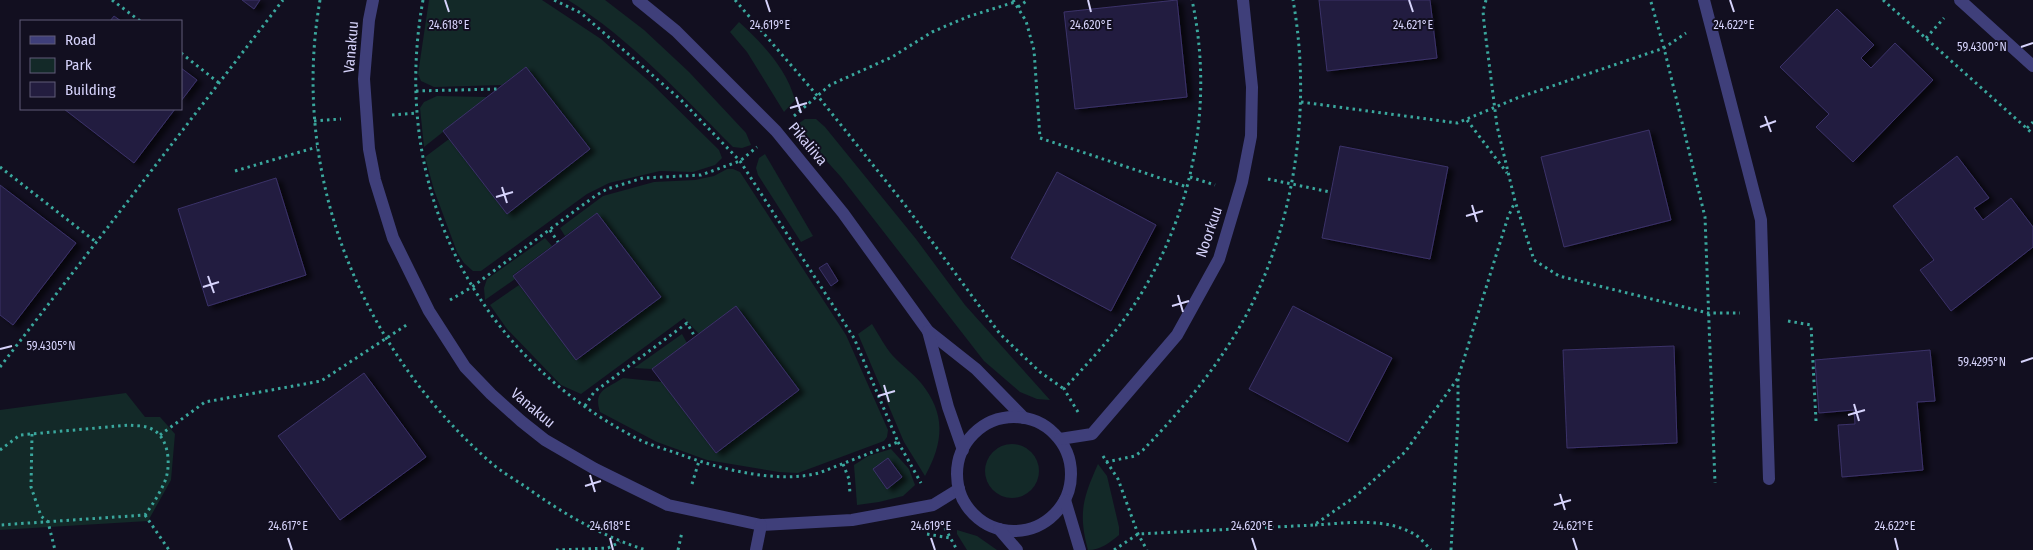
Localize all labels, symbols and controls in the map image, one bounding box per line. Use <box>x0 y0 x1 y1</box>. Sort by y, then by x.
text: 24.618°E <box>429 18 470 32</box>
text: 24.619°E <box>750 18 791 32</box>
text: 24.620°E <box>1070 18 1112 32</box>
text: 24.621°E <box>1393 18 1433 32</box>
text: 24.622°E <box>1714 18 1755 32</box>
legend <box>20 20 182 110</box>
street label: Vanakuu <box>340 20 362 74</box>
text: Road <box>65 31 96 49</box>
text: 59.4300°N <box>1957 40 2007 54</box>
text: Park <box>65 56 92 74</box>
text: Building <box>65 81 116 99</box>
street label: Pikaliiva <box>785 119 831 169</box>
street label: Noorkuu <box>1192 204 1226 260</box>
text: 59.4305°N <box>27 339 75 353</box>
text: 59.4295°N <box>1958 355 2006 369</box>
street label: Vanakuu <box>507 384 559 432</box>
text: 24.617°E <box>268 519 308 533</box>
text: 24.618°E <box>590 519 631 533</box>
text: 24.619°E <box>911 519 952 533</box>
text: 24.620°E <box>1231 519 1273 533</box>
text: 24.621°E <box>1553 519 1593 533</box>
text: 24.622°E <box>1875 519 1916 533</box>

